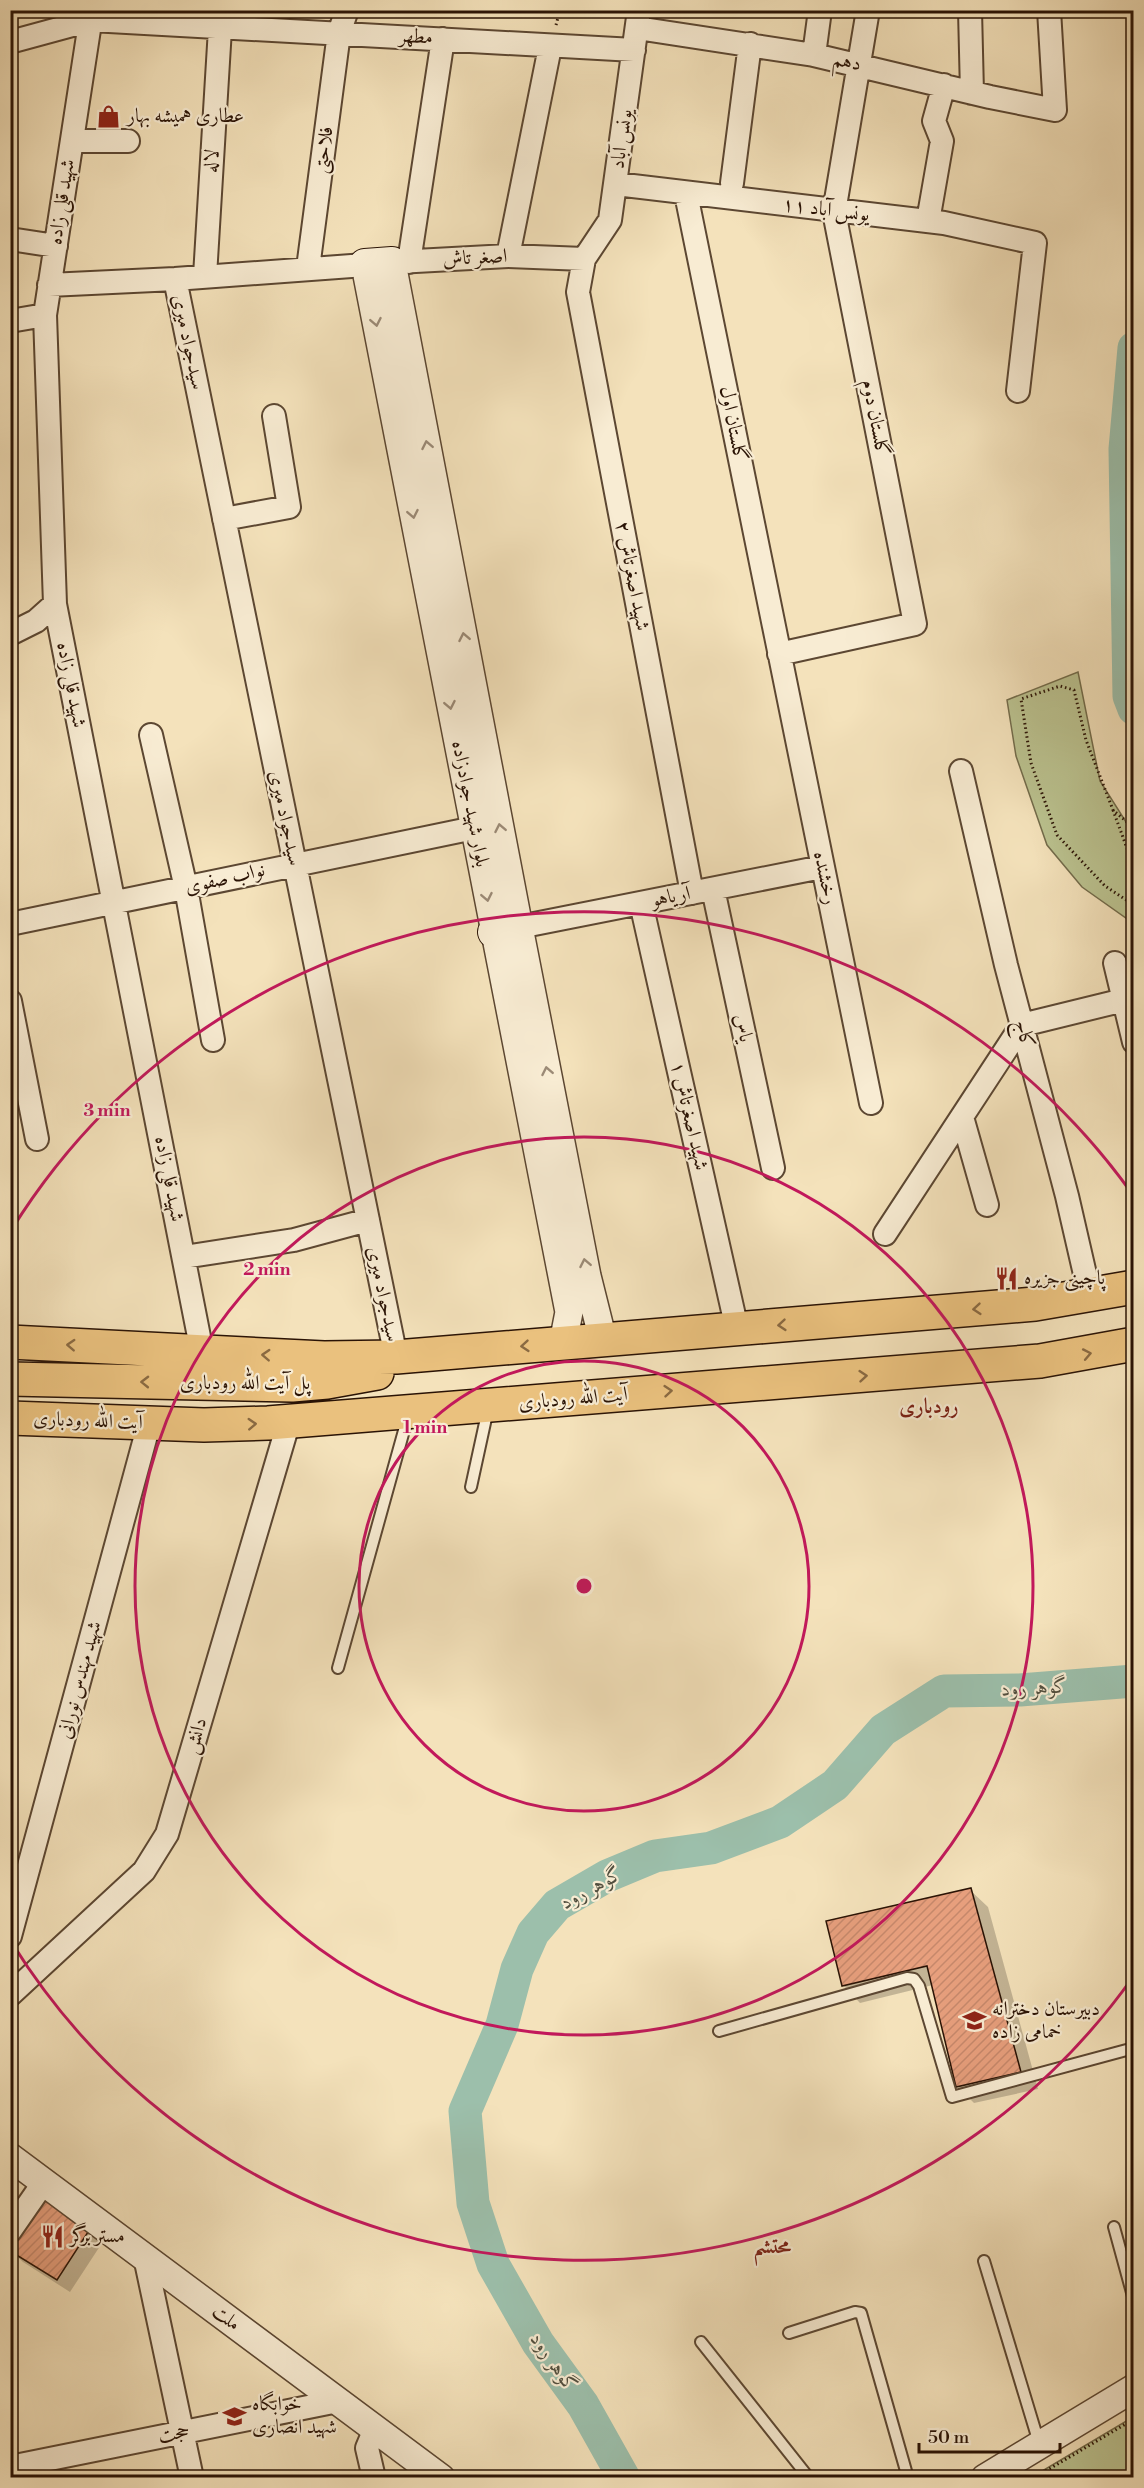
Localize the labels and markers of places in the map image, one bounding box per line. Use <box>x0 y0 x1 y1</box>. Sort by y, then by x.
shop icon: عطاری همیشه بهار <box>96 103 122 129</box>
place label: عطاری همیشه بهار <box>125 104 244 129</box>
restaurant icon: پاچینی جزیره <box>993 1265 1019 1291</box>
place label: پاچینی جزیره <box>1024 1266 1106 1292</box>
centre of rings <box>574 1576 594 1596</box>
place label: دبیرستان دخترانه خمامی زاده <box>992 1997 1100 2045</box>
school or university icon: دبیرستان دخترانه خمامی زاده <box>961 2008 987 2034</box>
place label: مستر برگر <box>68 2222 125 2249</box>
restaurant icon: مستر برگر <box>39 2223 65 2249</box>
place label: خوابگاه شهید انصاری <box>252 2390 337 2440</box>
school or university icon: خوابگاه شهید انصاری <box>221 2403 247 2429</box>

